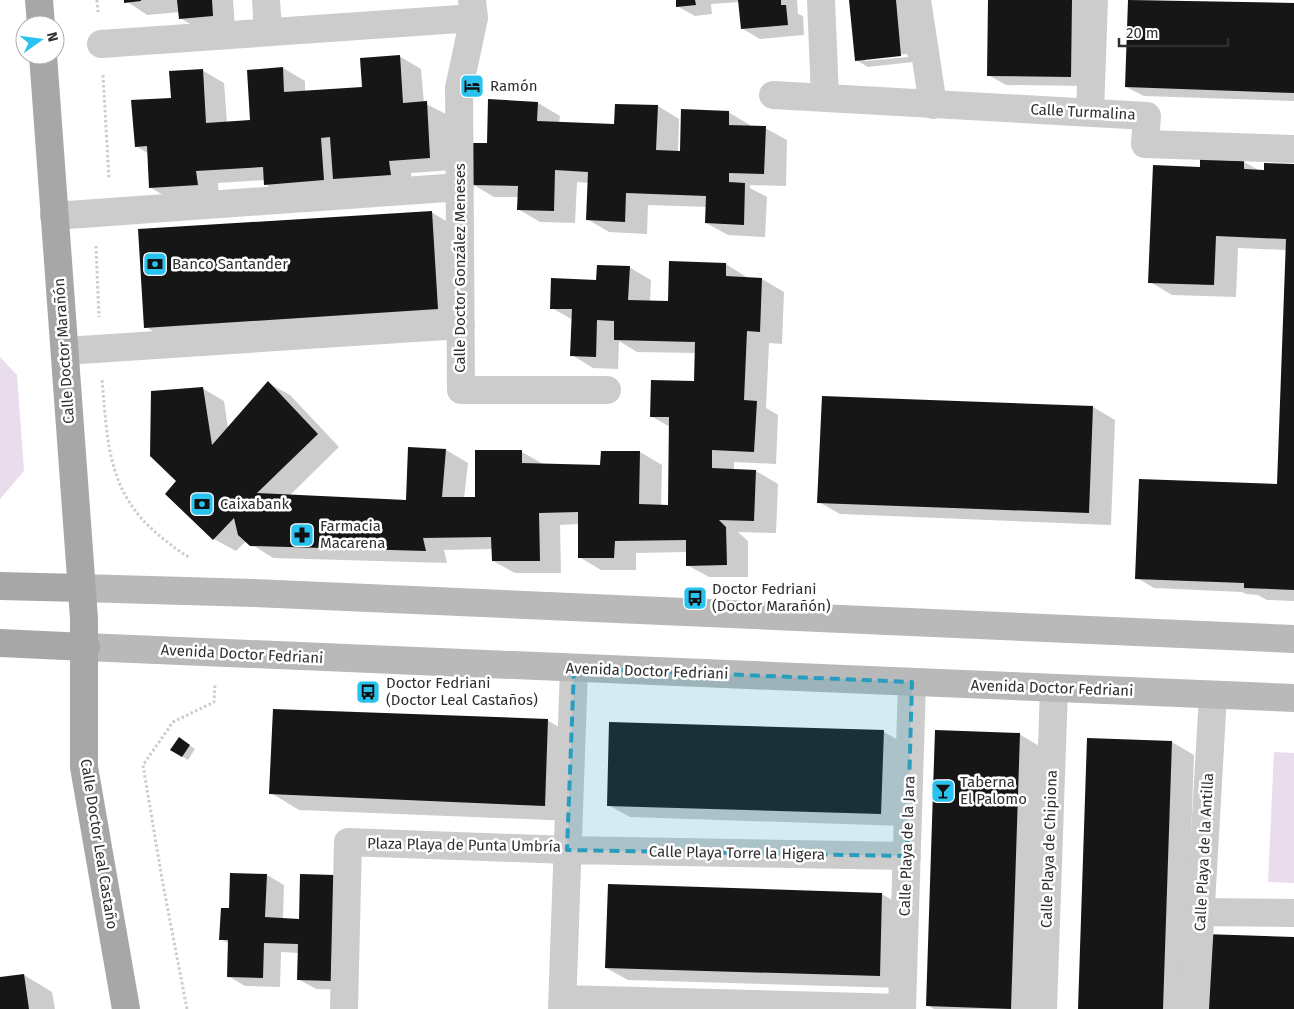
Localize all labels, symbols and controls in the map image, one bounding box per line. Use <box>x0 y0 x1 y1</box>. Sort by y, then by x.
north arrow <box>15 15 65 65</box>
scale bar <box>1119 15 1228 47</box>
text: 20 m <box>1126 24 1159 42</box>
text: N <box>43 30 62 44</box>
hotel icon: Ramón <box>459 73 485 99</box>
place label: Ramón <box>490 77 538 95</box>
street label: Calle Turmalina <box>1030 100 1136 124</box>
street label: Calle Doctor González Meneses <box>451 163 469 373</box>
bank icon: Banco Santander <box>142 251 168 277</box>
place label: Banco Santander <box>172 255 288 273</box>
street label: Calle Doctor Marañón <box>50 278 78 424</box>
bank icon: Caixabank <box>189 491 215 517</box>
place label: Caixabank <box>220 495 290 513</box>
place label: Farmacia Macarena <box>320 517 385 552</box>
pharmacy icon: Farmacia Macarena <box>289 522 315 548</box>
place label: Doctor Fedriani (Doctor Marañón) <box>712 580 831 615</box>
bus stop icon: Doctor Fedriani (Doctor Marañón) <box>682 585 708 611</box>
street label: Avenida Doctor Fedriani <box>160 641 324 667</box>
street label: Avenida Doctor Fedriani <box>565 659 729 683</box>
place label: Doctor Fedriani (Doctor Leal Castaños) <box>386 674 538 709</box>
street label: Avenida Doctor Fedriani <box>970 676 1134 700</box>
bus stop icon: Doctor Fedriani (Doctor Leal Castaños) <box>355 679 381 705</box>
street label: Calle Doctor Leal Castaño <box>77 758 121 930</box>
street label: Calle Playa de Chipiona <box>1037 769 1061 929</box>
street label: Calle Playa de la Antilla <box>1191 772 1217 932</box>
place label: Taberna El Palomo <box>960 773 1027 808</box>
street label: Calle Playa de la Jara <box>896 775 918 917</box>
bar icon: Taberna El Palomo <box>930 778 956 804</box>
street label: Plaza Playa de Punta Umbría <box>367 834 561 856</box>
street label: Calle Playa Torre la Higera <box>649 842 825 864</box>

